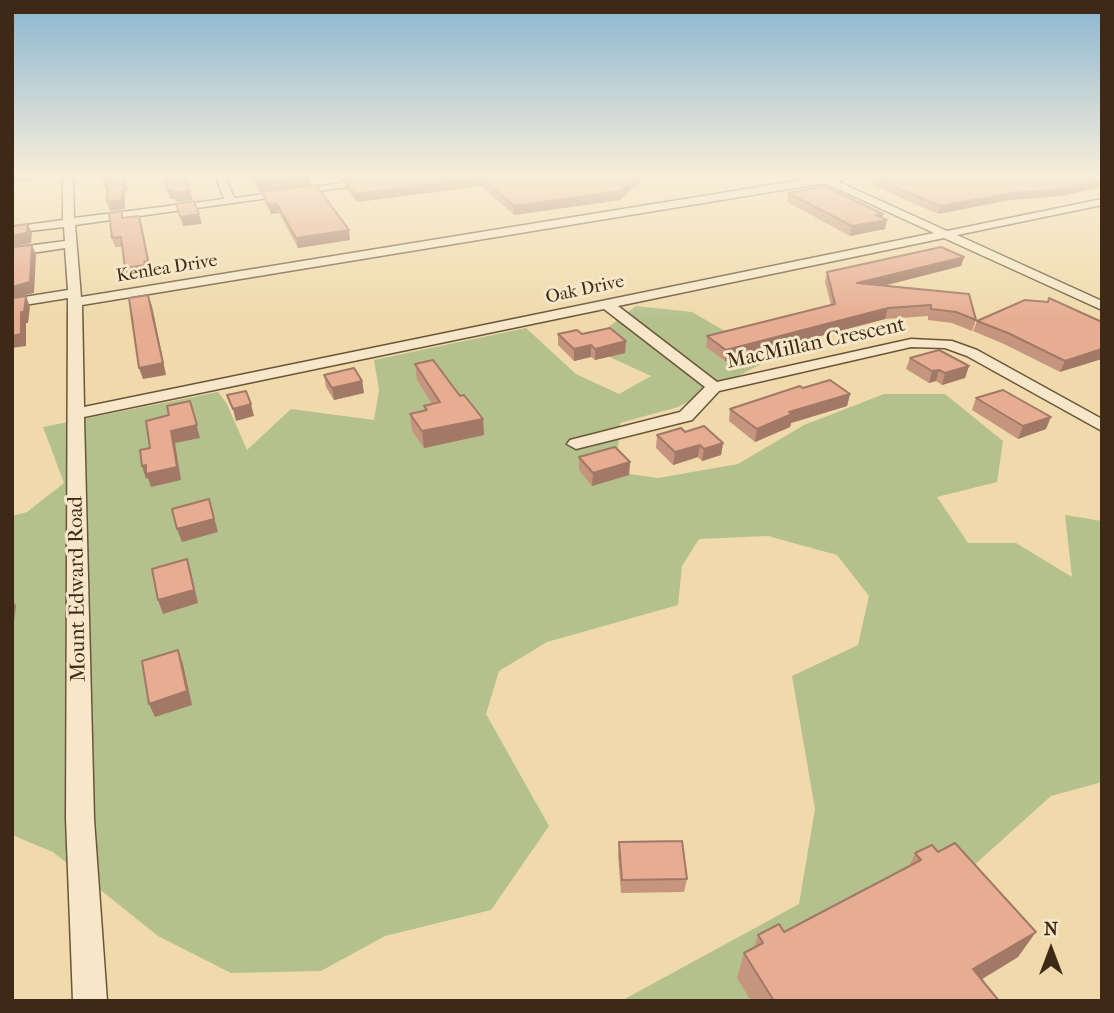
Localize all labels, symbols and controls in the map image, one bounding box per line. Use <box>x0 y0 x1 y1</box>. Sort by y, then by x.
street label: Kenlea Drive <box>115 250 219 288</box>
street label: Oak Drive <box>544 271 626 309</box>
street label: MacMillan Crescent <box>724 313 908 375</box>
street label: Mount Edward Road <box>64 496 92 682</box>
north arrow <box>1016 915 1086 985</box>
text: N <box>1044 918 1058 940</box>

